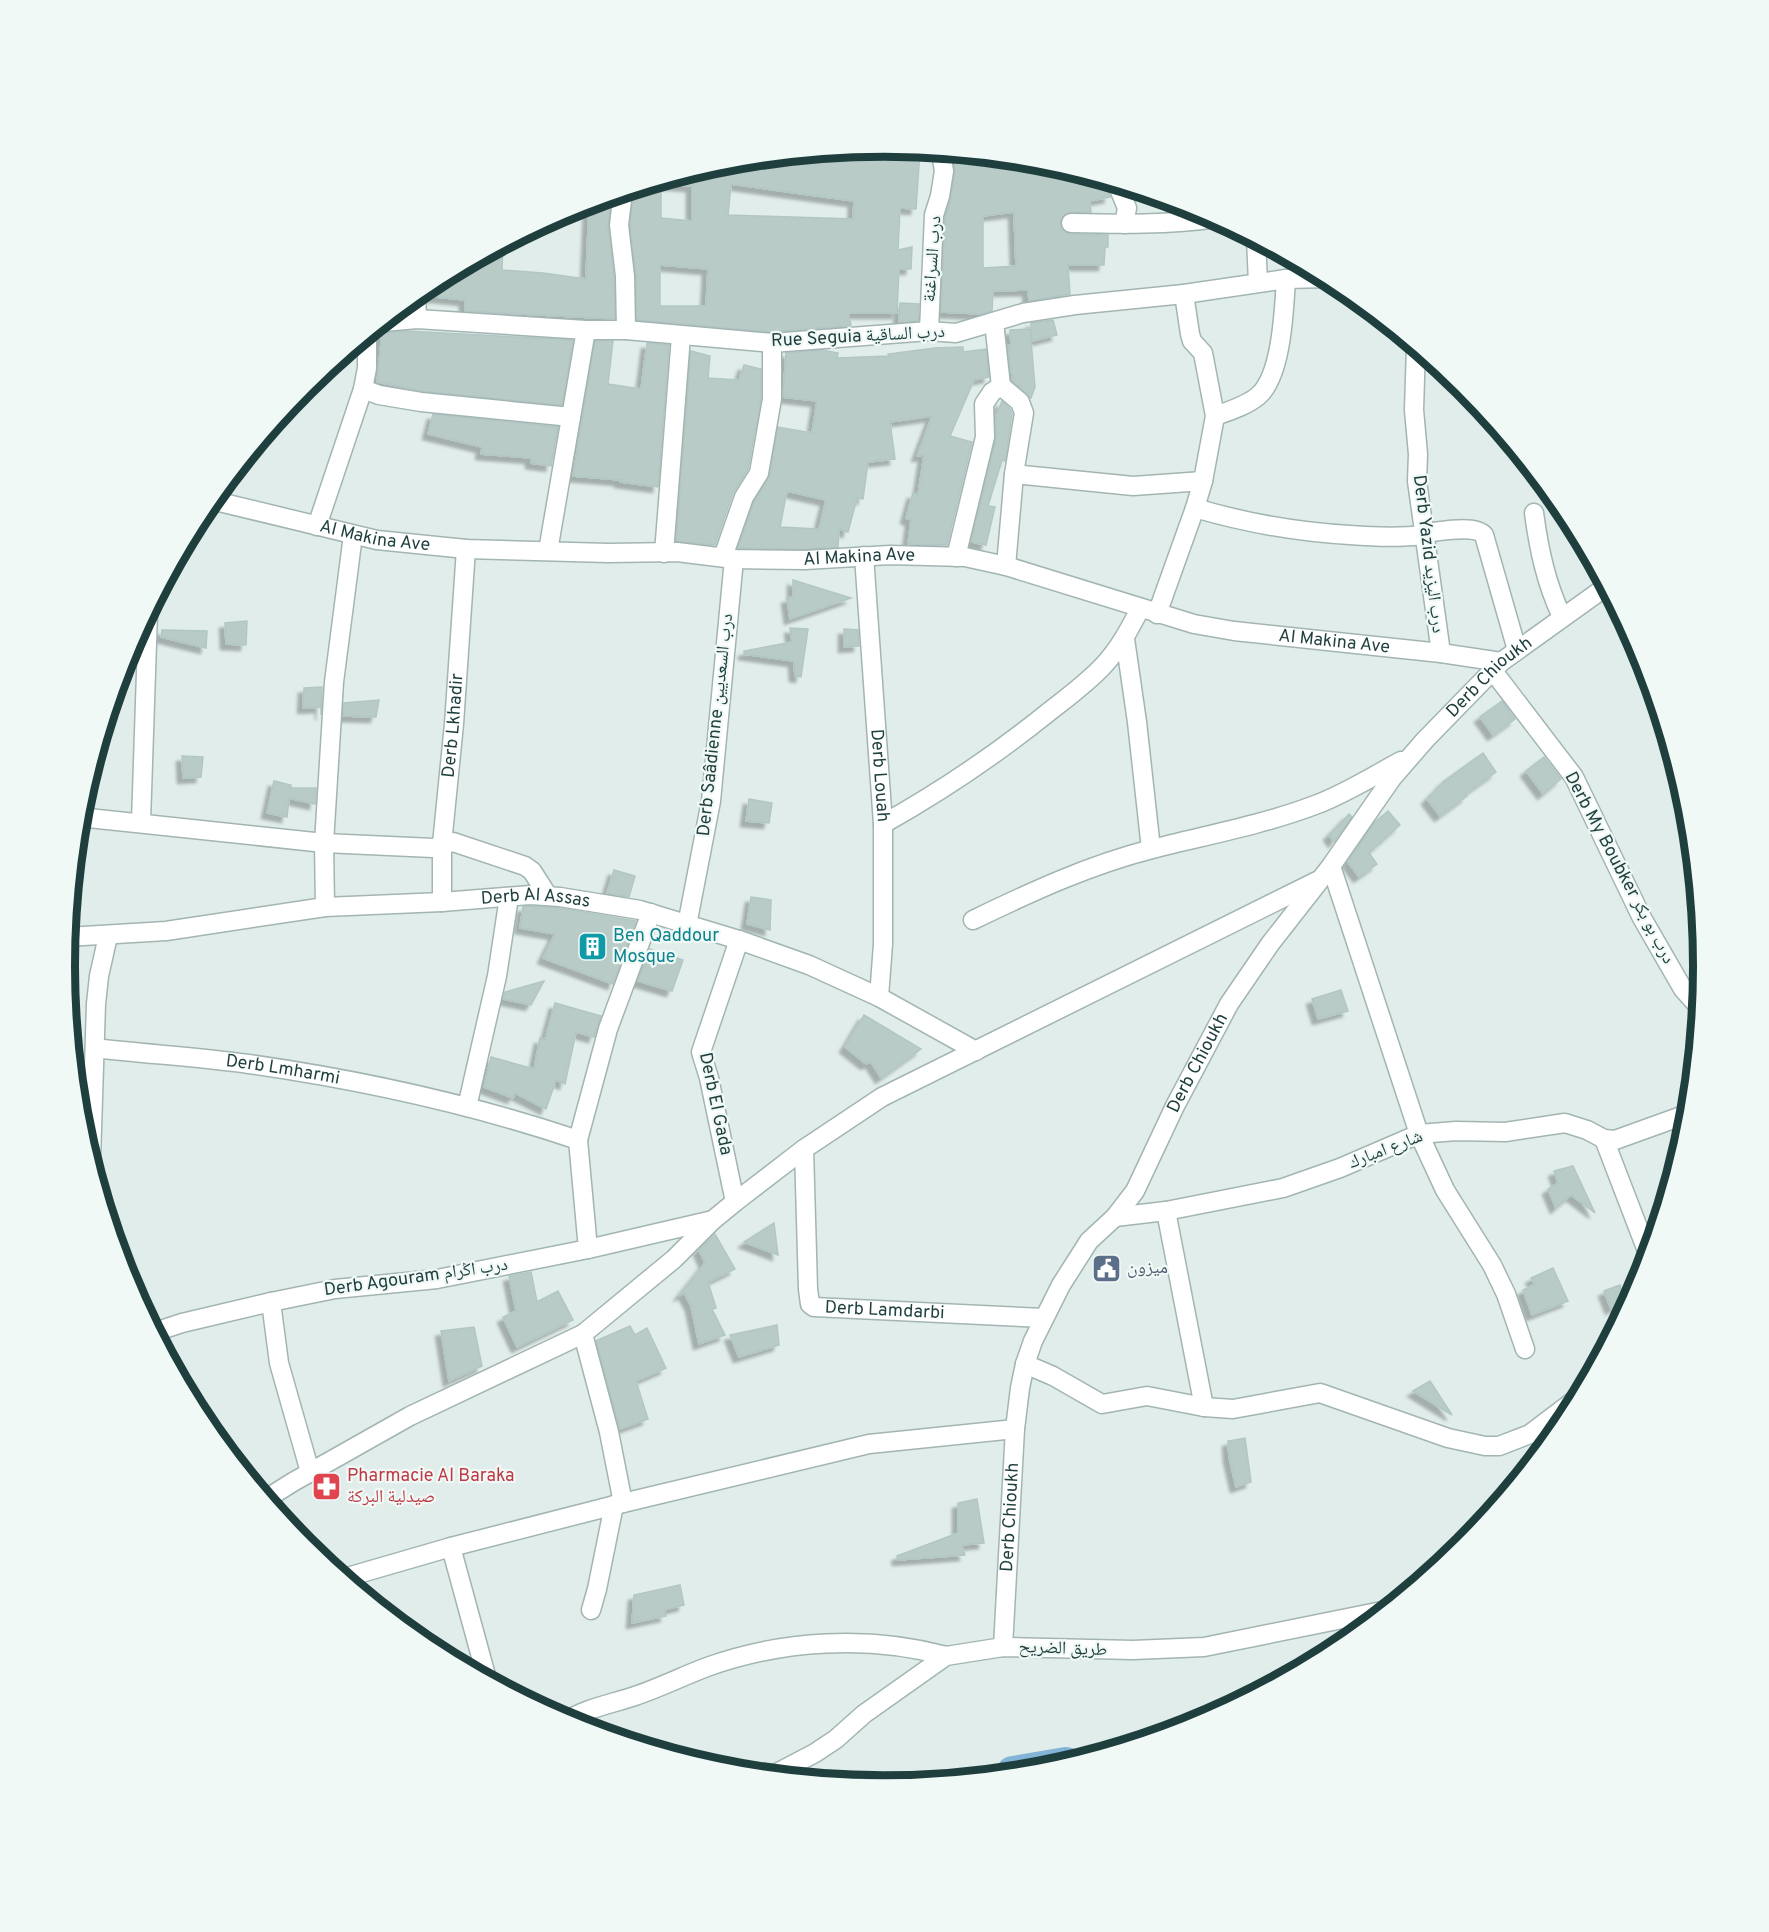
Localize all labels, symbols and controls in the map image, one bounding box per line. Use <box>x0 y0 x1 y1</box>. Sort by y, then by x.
street label: درب السراغنة <box>919 215 947 303</box>
street label: Rue Seguia درب الساقية <box>771 321 945 353</box>
street label: Derb Yazid درب اليزيد <box>1407 474 1449 634</box>
street label: Al Makina Ave <box>317 515 431 557</box>
street label: Al Makina Ave <box>803 543 916 572</box>
street label: Derb Saâdienne درب السعديين <box>693 612 739 838</box>
street label: Al Makina Ave <box>1277 624 1391 659</box>
street label: Derb Chioukh <box>1441 632 1537 723</box>
street label: Derb Lkhadir <box>437 673 469 779</box>
street label: Derb Louah <box>865 728 894 823</box>
street label: Derb My Boubker درب بو بكر <box>1559 768 1679 968</box>
street label: Derb Al Assas <box>480 883 592 913</box>
place label: Ben Qaddour Mosque <box>613 925 719 969</box>
building icon: Ben Qaddour Mosque <box>576 930 608 962</box>
street label: Derb Chioukh <box>1162 1009 1234 1116</box>
street label: Derb Lmharmi <box>224 1050 342 1090</box>
street label: Derb El Gada <box>693 1050 737 1158</box>
street label: شارع امبارك <box>1346 1125 1426 1175</box>
public building icon: ميزون <box>1090 1252 1122 1284</box>
street label: Derb Agouram درب اڭرام <box>323 1254 509 1302</box>
place label: ميزون <box>1127 1257 1168 1280</box>
street label: Derb Lamdarbi <box>824 1296 945 1325</box>
street label: Derb Chioukh <box>996 1462 1025 1573</box>
place label: Pharmacie Al Baraka صيدلية البركة <box>347 1465 515 1509</box>
pharmacy icon: Pharmacie Al Baraka صيدلية البركة <box>310 1470 342 1502</box>
street label: طريق الضريح <box>1018 1636 1108 1662</box>

